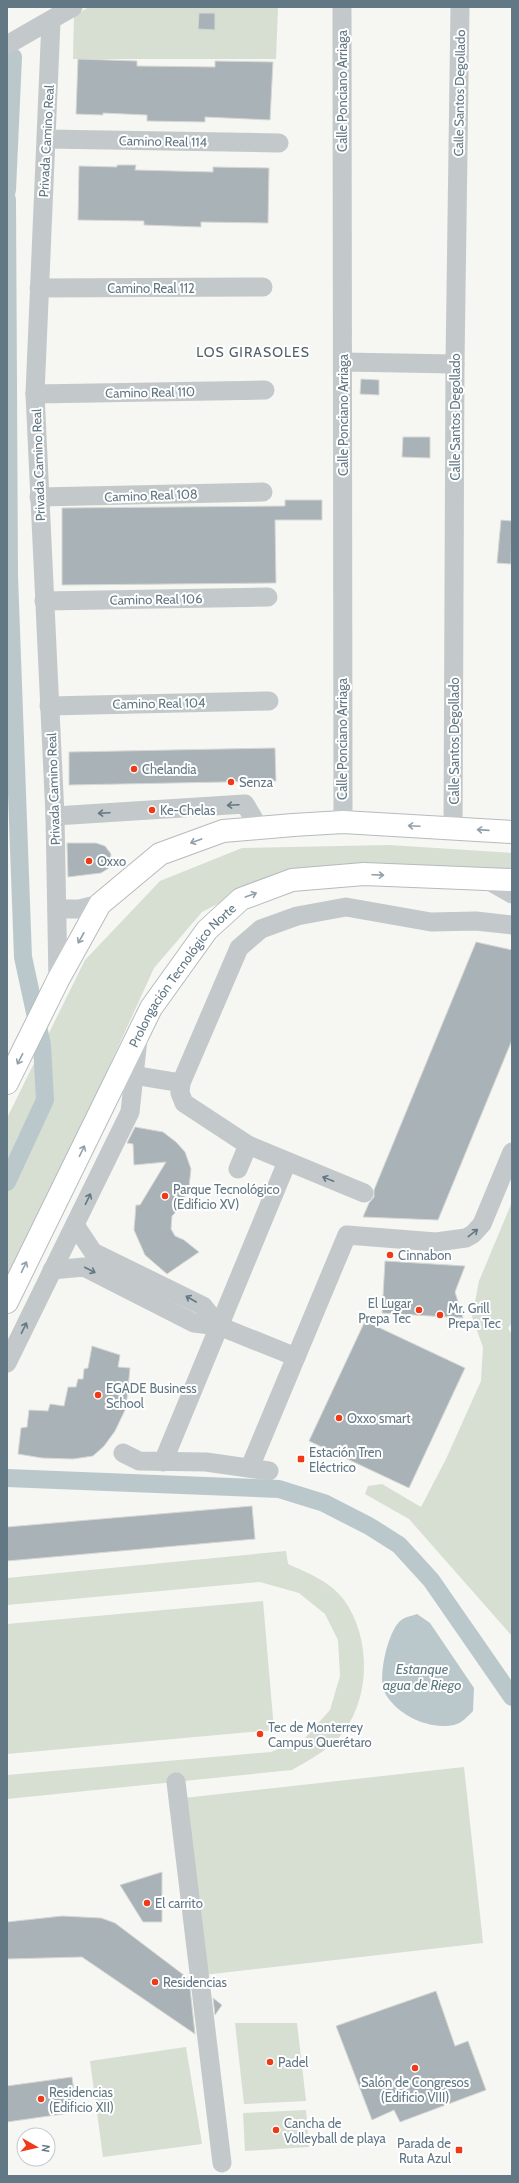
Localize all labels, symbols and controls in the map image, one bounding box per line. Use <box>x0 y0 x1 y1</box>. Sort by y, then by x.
street label: Calle Ponciano Arriaga <box>334 29 350 152</box>
street label: Calle Santos Degollado <box>450 29 468 157</box>
street label: Privada Camino Real <box>35 84 57 198</box>
street label: Camino Real 114 <box>119 132 208 150</box>
street label: Camino Real 112 <box>107 280 195 296</box>
district label: LOS GIRASOLES <box>196 343 310 361</box>
street label: Calle Ponciano Arriaga <box>335 353 351 476</box>
street label: Calle Santos Degollado <box>447 353 463 481</box>
street label: Camino Real 110 <box>105 383 195 401</box>
street label: Privada Camino Real <box>28 409 48 521</box>
street label: Camino Real 108 <box>104 485 198 505</box>
street label: Camino Real 106 <box>109 590 203 608</box>
street label: Calle Ponciano Arriaga <box>334 677 350 800</box>
street label: Calle Santos Degollado <box>446 677 462 805</box>
street label: Camino Real 104 <box>112 694 206 712</box>
street label: Privada Camino Real <box>43 733 63 845</box>
place label: Chelandia <box>142 761 197 777</box>
marker: Chelandia <box>129 764 139 774</box>
place label: Senza <box>239 774 274 790</box>
marker: Senza <box>226 777 236 787</box>
one-way arrow <box>227 801 240 809</box>
place label: Ke-Chelas <box>160 802 216 818</box>
marker: Ke-Chelas <box>147 805 157 815</box>
one-way arrow <box>98 809 111 816</box>
one-way arrow <box>408 822 421 829</box>
one-way arrow <box>477 826 490 833</box>
one-way arrow <box>189 838 202 845</box>
place label: Oxxo <box>97 853 126 869</box>
marker: Oxxo <box>84 856 94 866</box>
one-way arrow <box>371 871 384 878</box>
one-way arrow <box>245 891 257 899</box>
street label: Prolongación Tecnológico Norte <box>125 900 239 1050</box>
one-way arrow <box>77 932 84 944</box>
one-way arrow <box>15 1052 23 1064</box>
one-way arrow <box>79 1145 86 1157</box>
one-way arrow <box>323 1174 335 1182</box>
place label: Parque Tecnológico (Edificio XV) <box>173 1181 280 1212</box>
marker: Parque Tecnológico (Edificio XV) <box>160 1191 170 1201</box>
one-way arrow <box>84 1193 92 1205</box>
one-way arrow <box>468 1229 478 1238</box>
place label: Cinnabon <box>398 1247 452 1263</box>
marker: Cinnabon <box>385 1250 395 1260</box>
one-way arrow <box>21 1262 28 1274</box>
one-way arrow <box>84 1267 96 1274</box>
one-way arrow <box>185 1295 197 1303</box>
place label: El Lugar Prepa Tec <box>358 1295 412 1326</box>
place label: Mr. Grill Prepa Tec <box>448 1300 501 1331</box>
marker: El Lugar Prepa Tec <box>414 1305 424 1315</box>
marker: Mr. Grill Prepa Tec <box>435 1310 445 1320</box>
one-way arrow <box>21 1322 28 1334</box>
place label: EGADE Business School <box>106 1380 197 1411</box>
marker: EGADE Business School <box>93 1390 103 1400</box>
place label: Oxxo smart <box>347 1410 411 1426</box>
marker: Oxxo smart <box>334 1413 344 1423</box>
place label: Estación Tren Eléctrico <box>309 1444 382 1475</box>
marker: Estación Tren Eléctrico <box>296 1454 306 1464</box>
water label: Estanque agua de Riego <box>383 1660 461 1694</box>
place label: Tec de Monterrey Campus Querétaro <box>268 1719 372 1750</box>
marker: Tec de Monterrey Campus Querétaro <box>255 1729 265 1739</box>
place label: El carrito <box>155 1895 203 1911</box>
marker: El carrito <box>142 1898 152 1908</box>
place label: Residencias <box>163 1974 227 1990</box>
marker: Residencias <box>150 1977 160 1987</box>
place label: Padel <box>278 2054 308 2070</box>
marker: Padel <box>265 2057 275 2067</box>
marker: Salón de Congresos (Edificio VIII) <box>410 2063 420 2073</box>
place label: Salón de Congresos (Edificio VIII) <box>361 2074 470 2105</box>
place label: Residencias (Edificio XII) <box>49 2084 114 2115</box>
marker: Residencias (Edificio XII) <box>36 2094 46 2104</box>
place label: Cancha de Volleyball de playa <box>284 2115 387 2146</box>
marker: Cancha de Volleyball de playa <box>271 2125 281 2135</box>
north arrow <box>16 2127 56 2167</box>
place label: Parada de Ruta Azul <box>397 2135 451 2166</box>
text: N <box>38 2144 53 2153</box>
marker: Parada de Ruta Azul <box>454 2145 464 2155</box>

